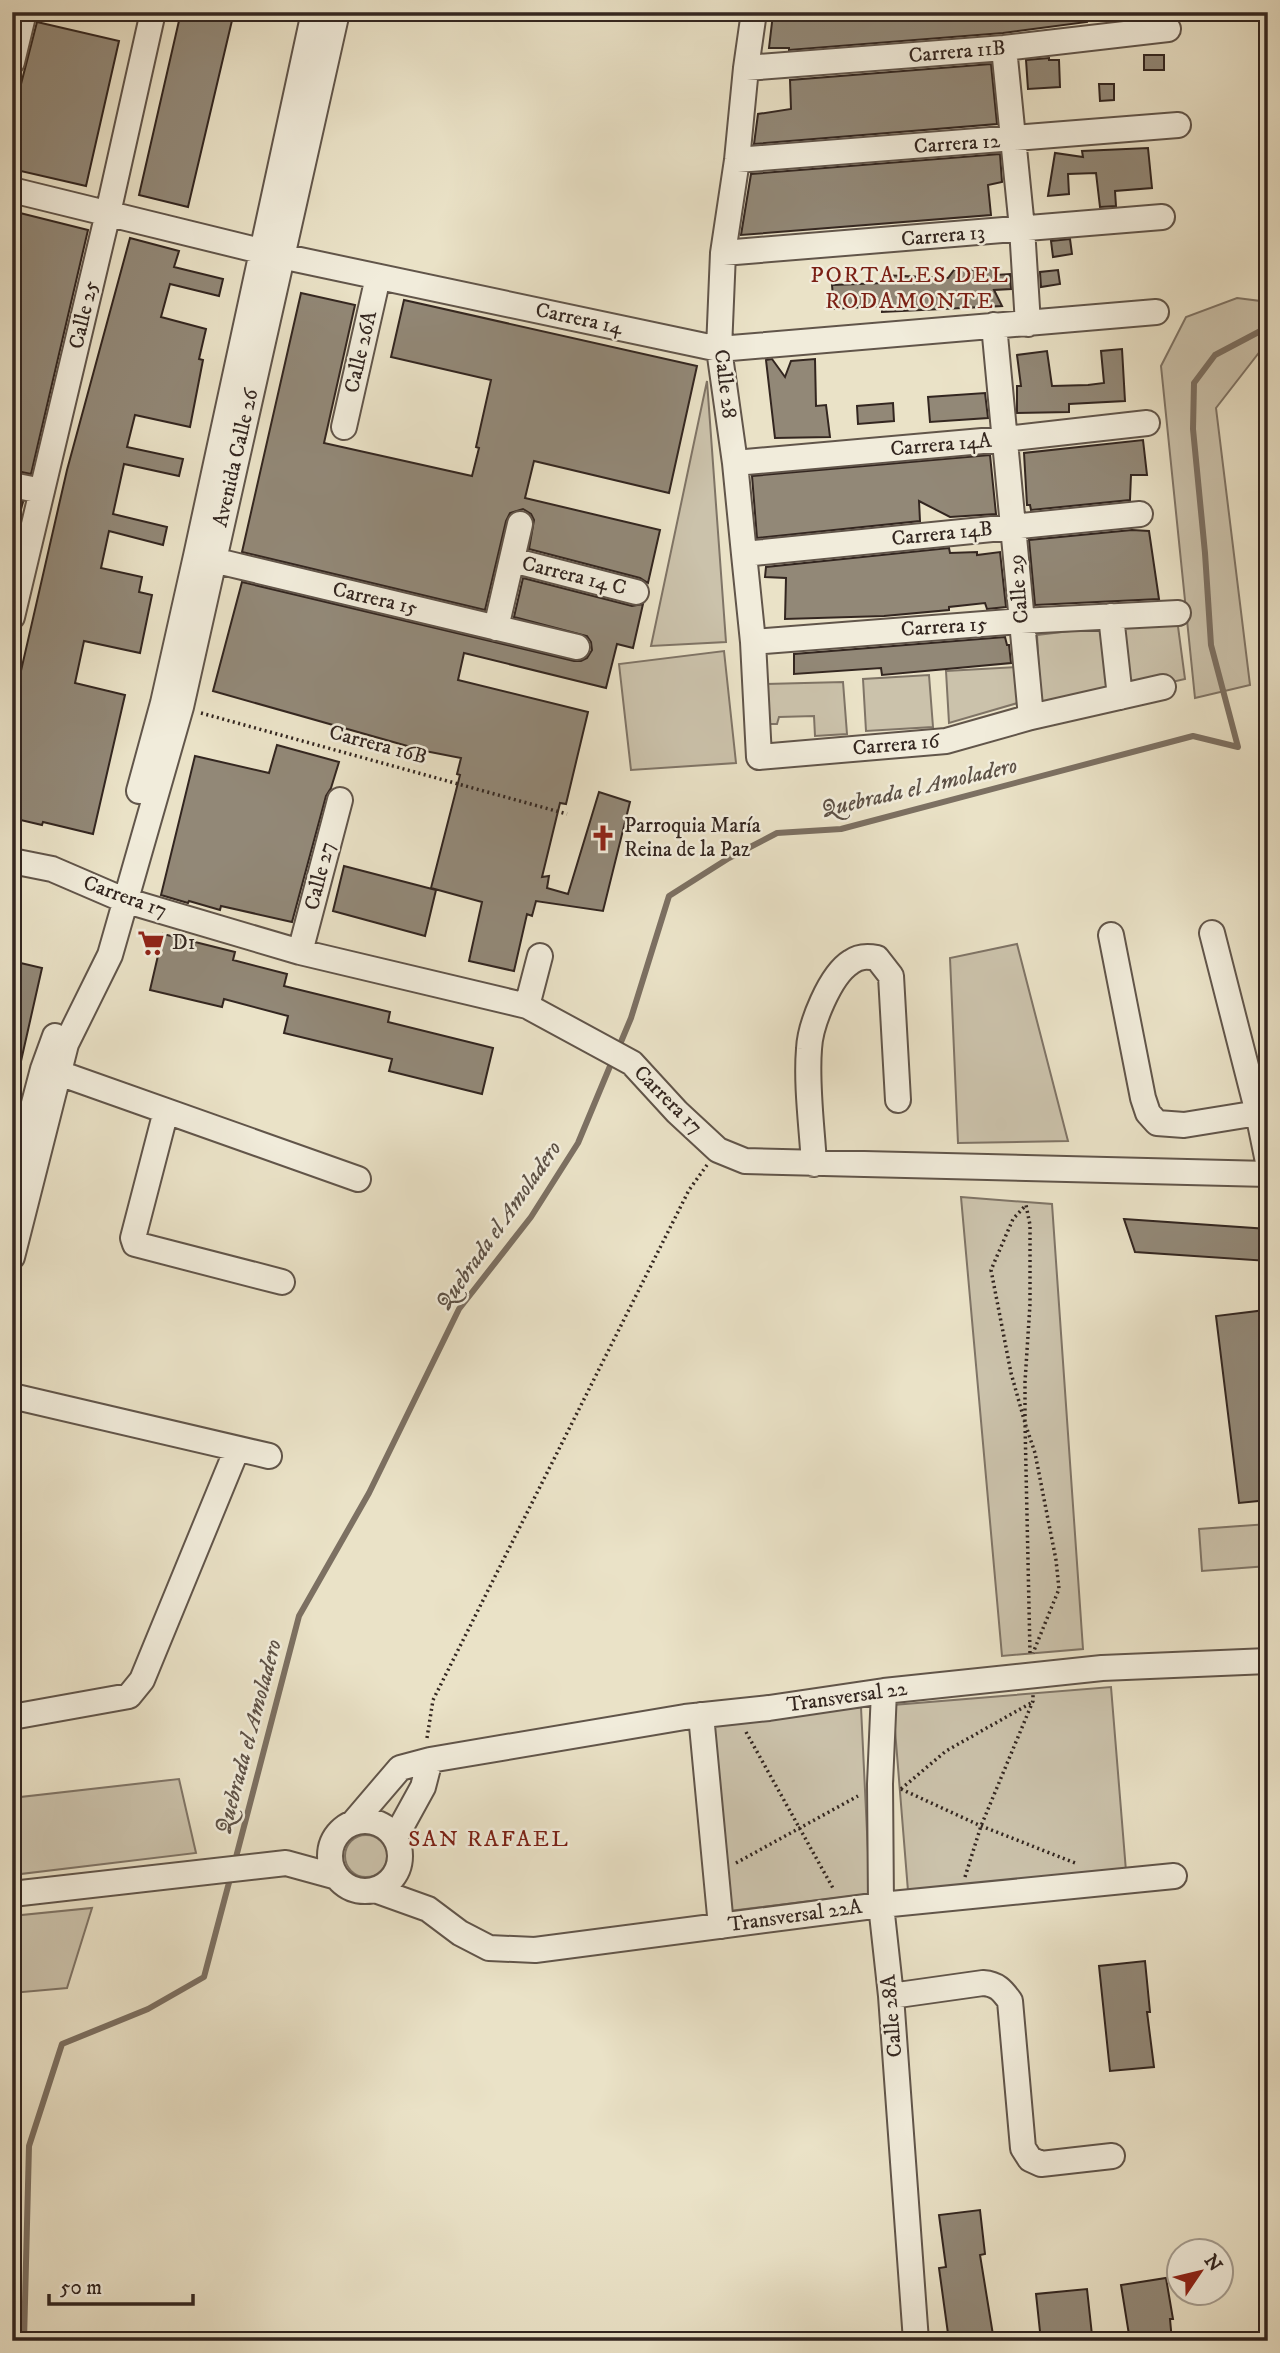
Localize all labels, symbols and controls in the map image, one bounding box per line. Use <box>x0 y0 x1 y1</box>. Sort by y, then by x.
street label: Carrera 11B <box>907 35 1007 69</box>
street label: Carrera 12 <box>913 128 1002 160</box>
street label: Carrera 13 <box>900 219 986 253</box>
district label: PORTALES DEL RODAMONTE <box>810 261 1010 316</box>
street label: Calle 25 <box>64 278 104 352</box>
street label: Carrera 14 <box>533 297 626 341</box>
street label: Calle 26A <box>339 308 383 395</box>
street label: Calle 28 <box>708 348 742 420</box>
street label: Avenida Calle 26 <box>207 385 265 530</box>
street label: Carrera 14A <box>889 428 993 462</box>
street label: Carrera 14B <box>890 516 994 552</box>
street label: Carrera 14 C <box>519 550 629 602</box>
street label: Calle 29 <box>1003 553 1035 625</box>
street label: Carrera 15 <box>330 577 420 621</box>
street label: Carrera 15 <box>900 611 988 643</box>
street label: Carrera 16B <box>326 719 430 771</box>
street label: Carrera 16 <box>852 728 942 762</box>
water label: Quebrada el Amoladero <box>818 751 1020 825</box>
place label: Parroquia María Reina de la Paz <box>624 813 761 863</box>
church icon: Parroquia María Reina de la Paz <box>588 823 618 853</box>
street label: Calle 27 <box>299 839 341 913</box>
street label: Carrera 17 <box>80 870 170 924</box>
supermarket icon: D1 <box>136 928 166 958</box>
place label: D1 <box>172 930 195 956</box>
street label: Carrera 17 <box>628 1060 708 1140</box>
water label: Quebrada el Amoladero <box>430 1135 568 1317</box>
water label: Quebrada el Amoladero <box>209 1636 289 1838</box>
street label: Transversal 22 <box>785 1676 910 1718</box>
district label: SAN RAFAEL <box>408 1825 570 1854</box>
street label: Transversal 22A <box>726 1894 864 1938</box>
street label: Calle 28A <box>875 1973 909 2058</box>
north arrow <box>1164 2238 1234 2308</box>
text: N <box>1199 2250 1227 2276</box>
scale bar <box>49 2262 192 2306</box>
text: 50 m <box>60 2275 102 2301</box>

